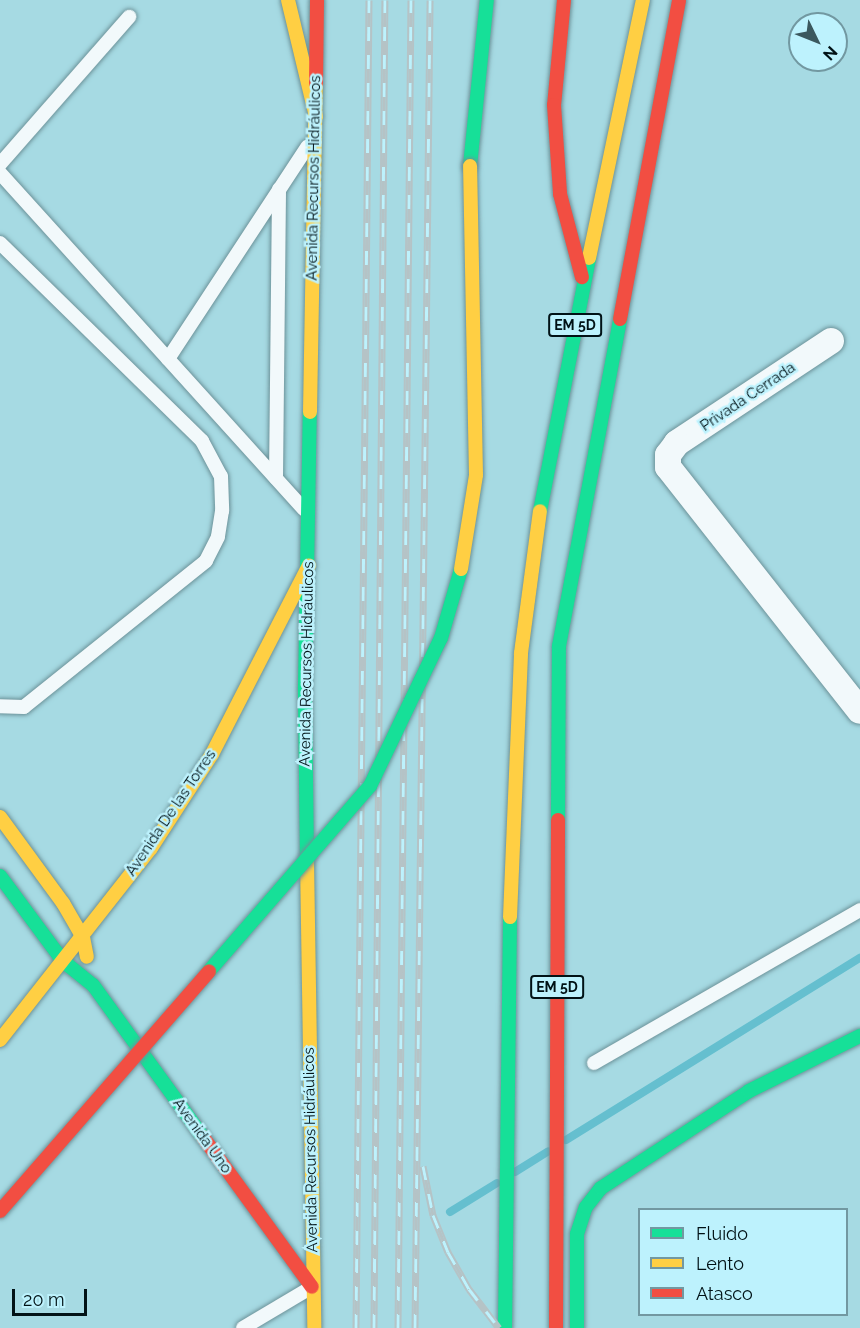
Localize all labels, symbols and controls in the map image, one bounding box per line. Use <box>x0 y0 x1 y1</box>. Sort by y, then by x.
north arrow <box>788 12 848 72</box>
text: N <box>819 42 841 64</box>
street label: Avenida Recursos Hidráulicos <box>303 75 325 281</box>
road number: EM 5D <box>548 314 602 336</box>
street label: Privada Cerrada <box>697 359 799 435</box>
street label: Avenida Recursos Hidráulicos <box>296 561 318 767</box>
street label: Avenida De las Torres <box>122 746 220 880</box>
road number: EM 5D <box>530 976 584 998</box>
street label: Avenida Recursos Hidráulicos <box>300 1047 322 1253</box>
street label: Avenida Uno <box>169 1095 235 1177</box>
legend <box>638 1208 848 1316</box>
text: Fluido <box>696 1223 748 1244</box>
text: Lento <box>696 1253 744 1274</box>
scale bar <box>15 1277 90 1315</box>
text: Atasco <box>696 1283 753 1304</box>
text: 20 m <box>23 1289 65 1310</box>

